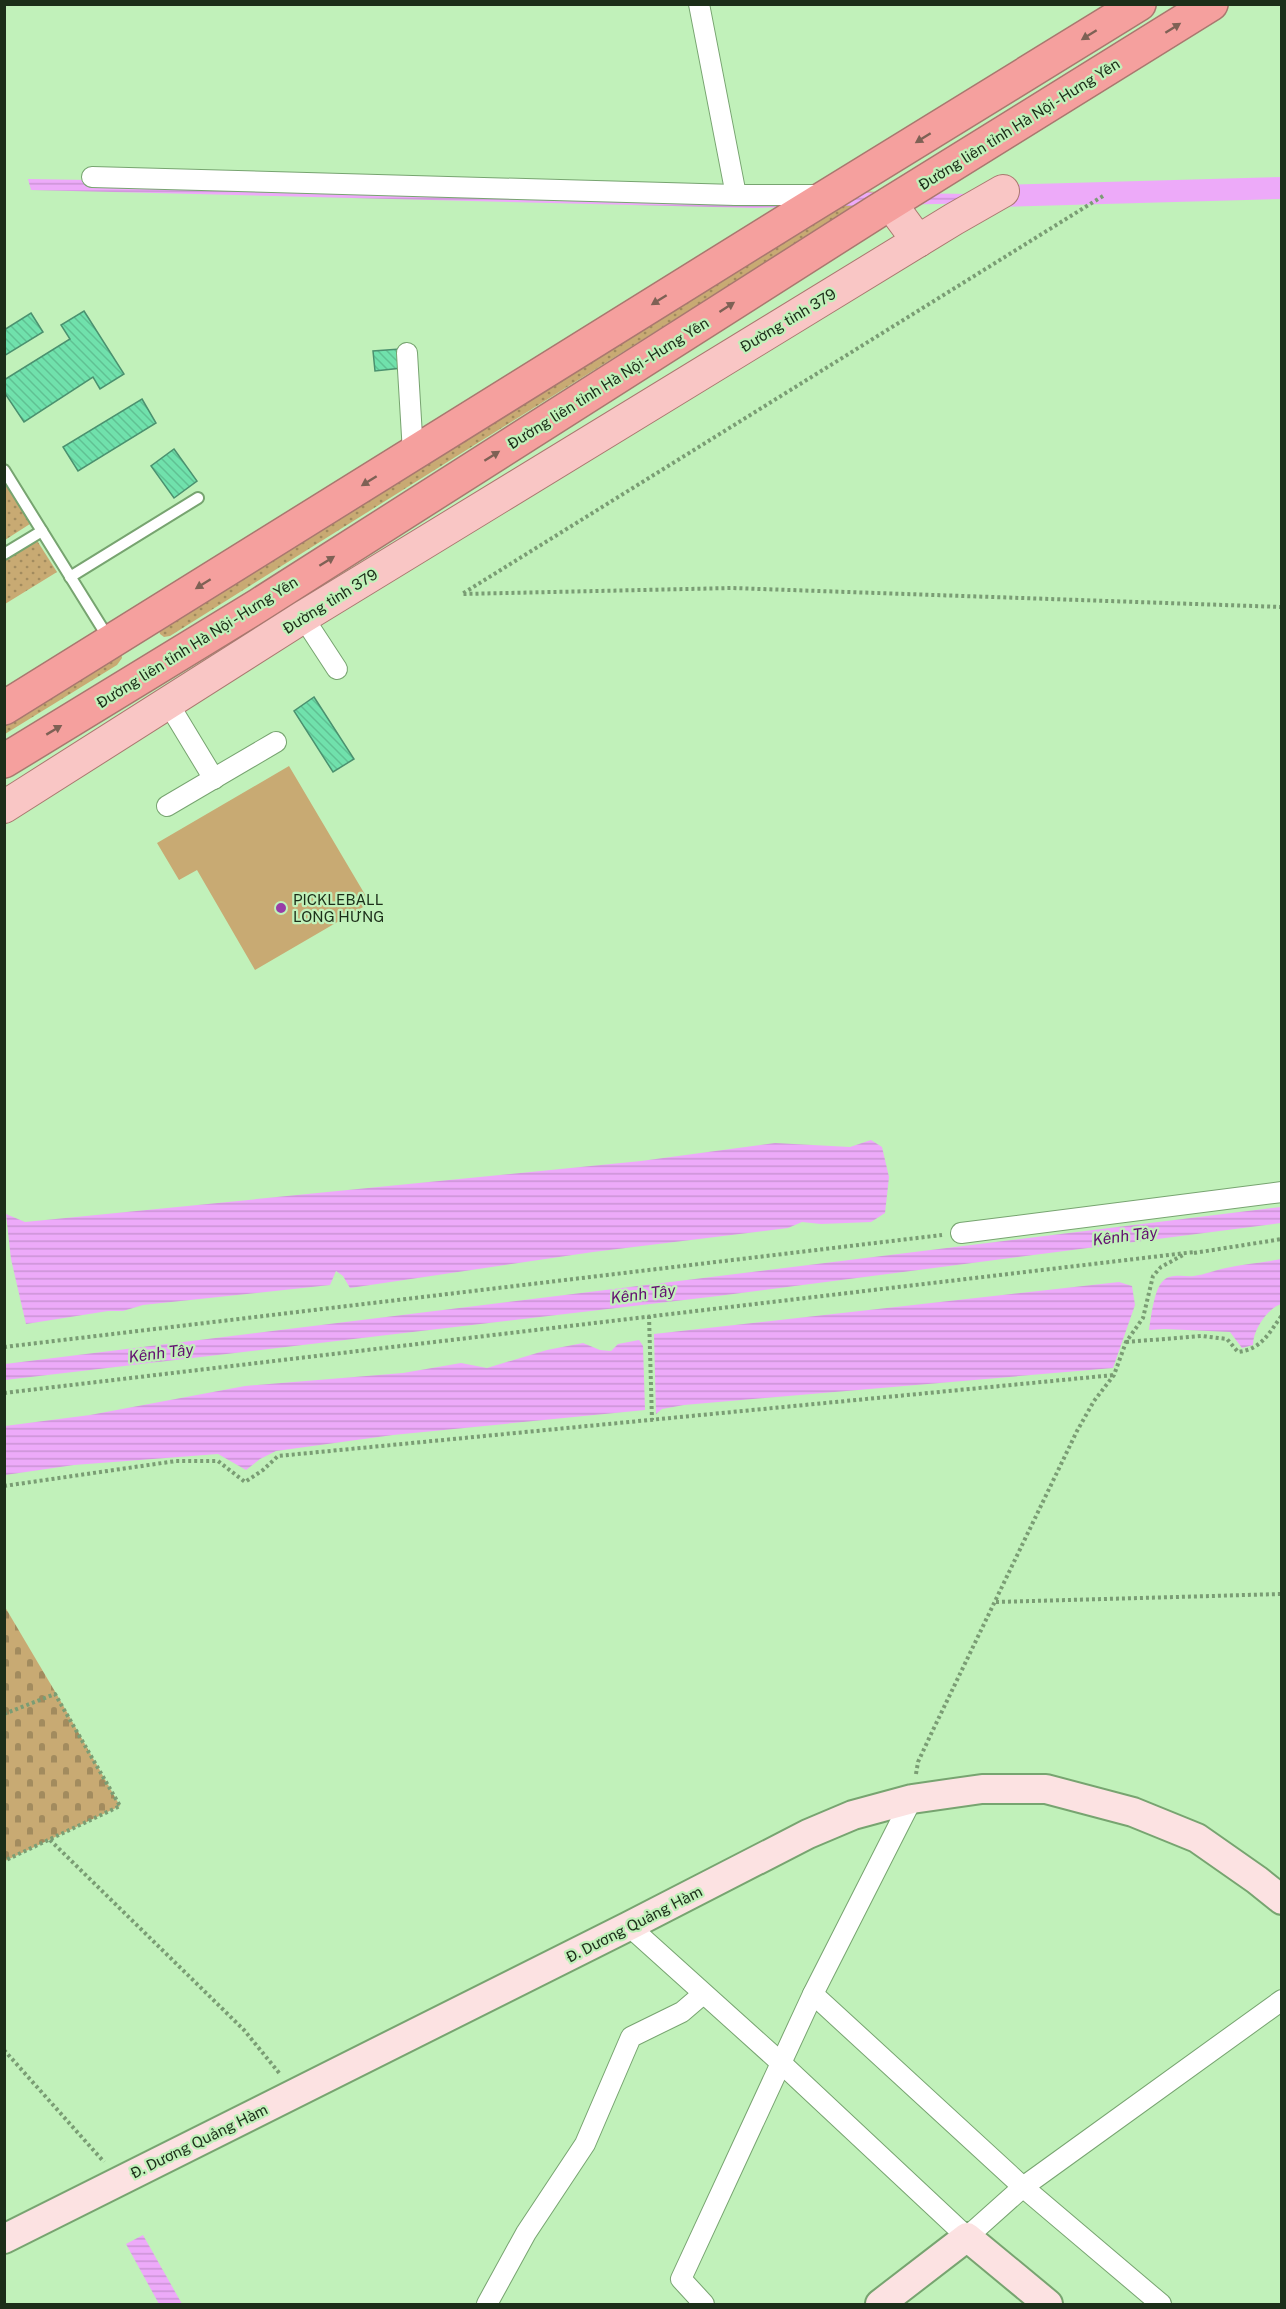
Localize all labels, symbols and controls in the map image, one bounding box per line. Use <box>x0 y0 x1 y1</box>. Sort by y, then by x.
one-way arrow <box>1165 22 1181 33</box>
one-way arrow <box>1081 30 1097 41</box>
street label: Đường liên tỉnh Hà Nội - Hưng Yên <box>915 55 1123 193</box>
one-way arrow <box>915 132 931 143</box>
street label: Đường tỉnh 379 <box>737 285 839 355</box>
one-way arrow <box>651 295 667 306</box>
one-way arrow <box>719 301 735 312</box>
street label: Đường liên tỉnh Hà Nội - Hưng Yên <box>504 314 712 452</box>
one-way arrow <box>483 451 500 462</box>
one-way arrow <box>361 476 377 487</box>
one-way arrow <box>319 556 335 567</box>
street label: Đường tỉnh 379 <box>279 565 381 637</box>
street label: Đường liên tỉnh Hà Nội - Hưng Yên <box>93 573 301 711</box>
one-way arrow <box>195 579 211 590</box>
one-way arrow <box>46 725 62 736</box>
place label: PICKLEBALL LONG HƯNG <box>293 891 384 925</box>
marker: PICKLEBALL LONG HƯNG <box>274 901 288 915</box>
water label: Kênh Tây <box>1091 1222 1159 1249</box>
water label: Kênh Tây <box>609 1280 677 1307</box>
water label: Kênh Tây <box>127 1339 195 1366</box>
street label: Đ. Dương Quảng Hàm <box>563 1882 705 1966</box>
street label: Đ. Dương Quảng Hàm <box>128 2100 270 2182</box>

